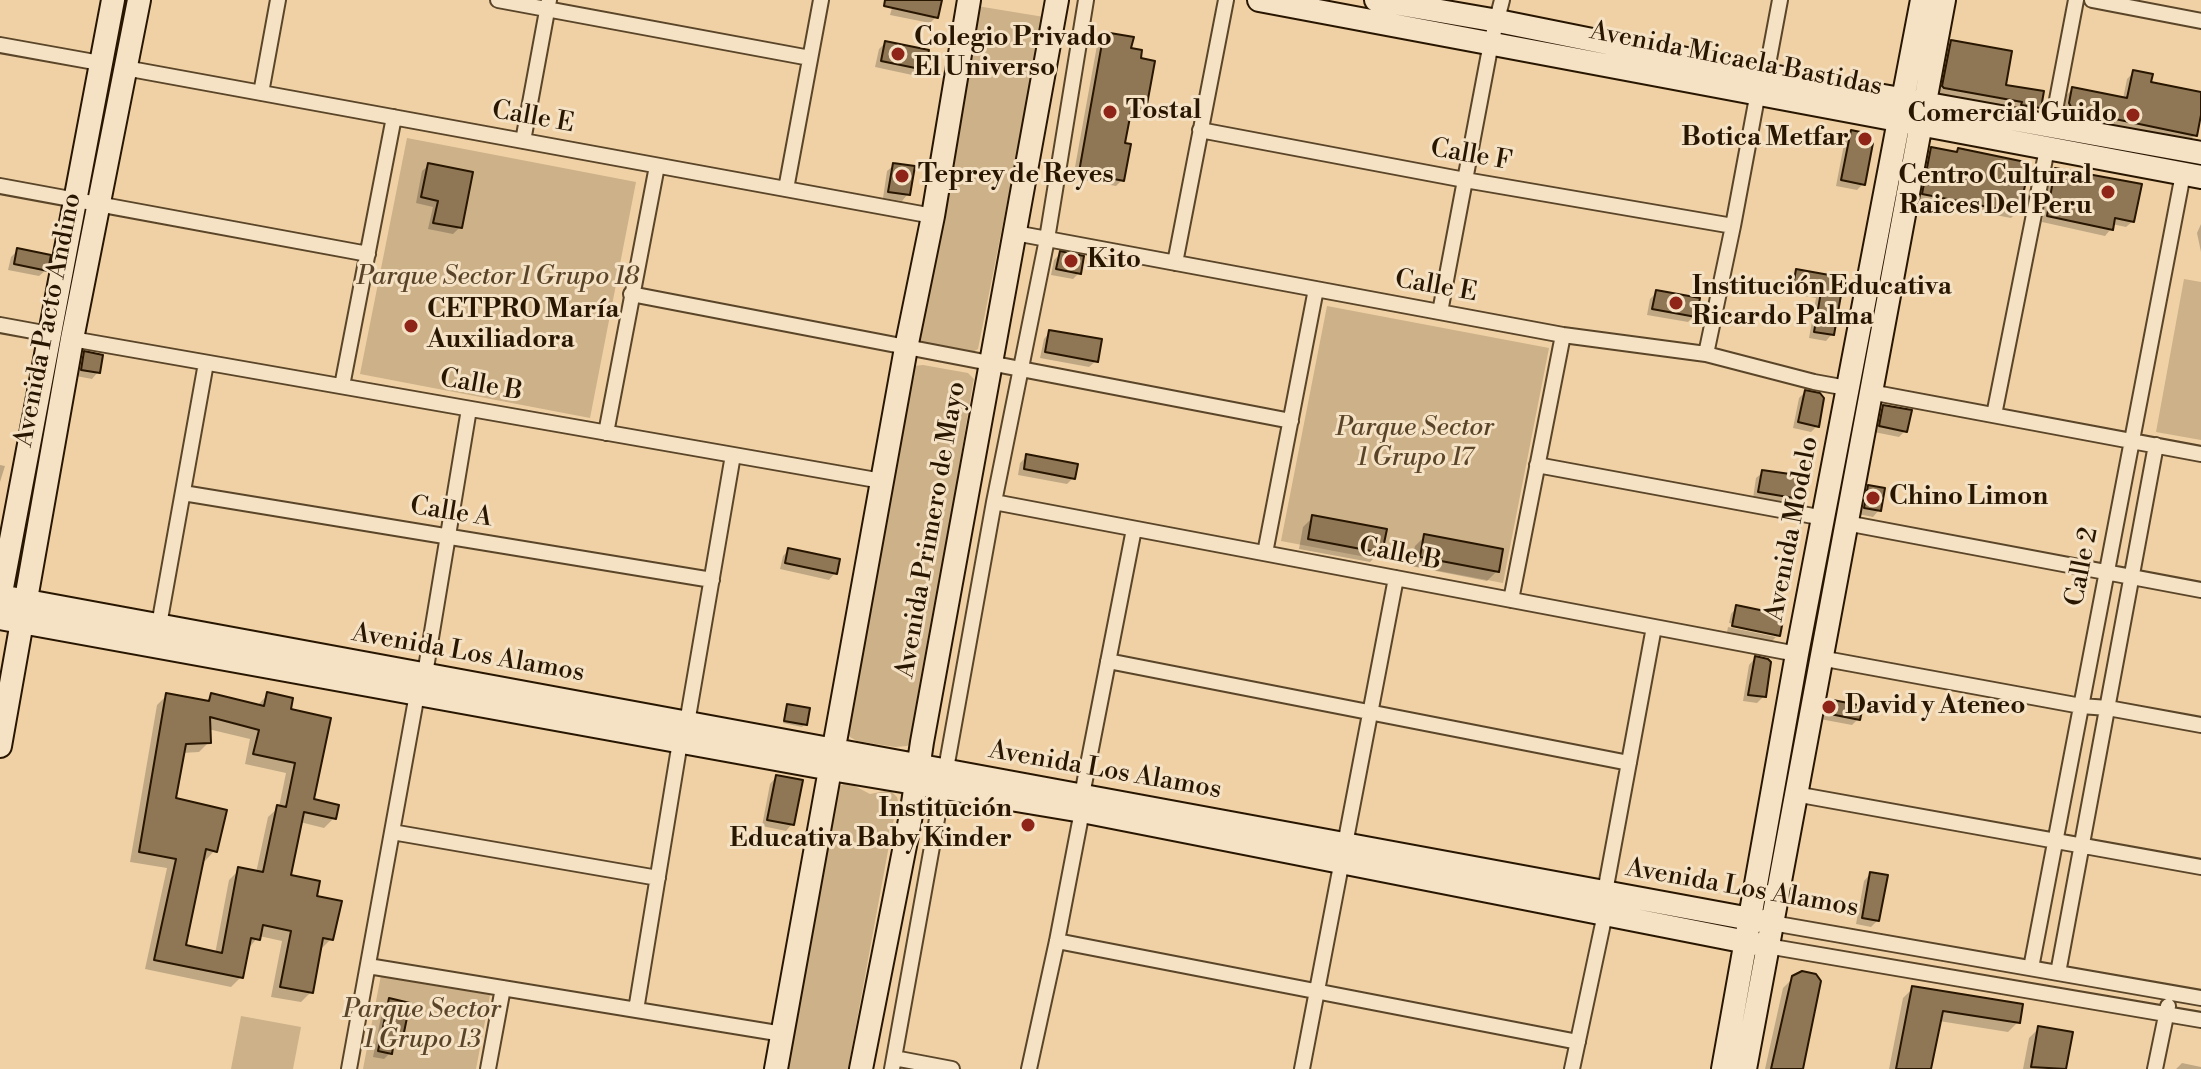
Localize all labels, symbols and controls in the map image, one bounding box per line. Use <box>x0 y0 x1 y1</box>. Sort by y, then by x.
street label: Avenida Micaela Bastidas <box>1587 16 1885 104</box>
place label: Colegio Privado El Universo <box>914 23 1112 84</box>
marker: Colegio Privado El Universo <box>889 45 907 63</box>
street label: Calle E <box>489 95 577 141</box>
place label: Tostal <box>1126 96 1202 128</box>
place label: Comercial Guido <box>1908 99 2117 131</box>
marker: Tostal <box>1101 103 1119 121</box>
marker: Comercial Guido <box>2124 106 2142 124</box>
place label: Botica Metfar <box>1681 123 1849 155</box>
marker: Botica Metfar <box>1856 130 1874 148</box>
street label: Calle F <box>1428 134 1514 178</box>
place label: Teprey de Reyes <box>918 160 1114 192</box>
place label: Centro Cultural Raices Del Peru <box>1898 161 2092 222</box>
marker: Teprey de Reyes <box>893 167 911 185</box>
marker: Centro Cultural Raices Del Peru <box>2099 183 2117 201</box>
street label: Avenida Pacto Andino <box>9 190 89 450</box>
place label: Kito <box>1087 245 1141 277</box>
marker: Kito <box>1062 252 1080 270</box>
park label: Parque Sector 1 Grupo 18 <box>357 262 639 294</box>
street label: Calle E <box>1392 264 1480 310</box>
place label: Institución Educativa Ricardo Palma <box>1692 272 1952 334</box>
marker: Institución Educativa Ricardo Palma <box>1667 294 1685 312</box>
place label: CETPRO María Auxiliadora <box>427 295 619 356</box>
marker: CETPRO María Auxiliadora <box>402 317 420 335</box>
street label: Calle B <box>437 363 525 409</box>
street label: Avenida Primero de Mayo <box>891 379 973 681</box>
park label: Parque Sector 1 Grupo 17 <box>1336 413 1494 474</box>
street label: Avenida Modelo <box>1760 434 1826 624</box>
place label: Chino Limon <box>1889 482 2048 514</box>
marker: Chino Limon <box>1864 489 1882 507</box>
street label: Calle A <box>408 491 494 535</box>
street label: Calle 2 <box>2060 525 2106 609</box>
street label: Calle B <box>1356 532 1444 578</box>
street label: Avenida Los Alamos <box>349 618 587 690</box>
place label: David y Ateneo <box>1845 691 2026 723</box>
marker: David y Ateneo <box>1820 698 1838 716</box>
street label: Avenida Los Alamos <box>986 735 1224 807</box>
place label: Institución Educativa Baby Kinder <box>730 794 1012 856</box>
marker: Institución Educativa Baby Kinder <box>1019 816 1037 834</box>
street label: Avenida Los Alamos <box>1623 853 1861 925</box>
park label: Parque Sector 1 Grupo 13 <box>343 995 501 1056</box>

